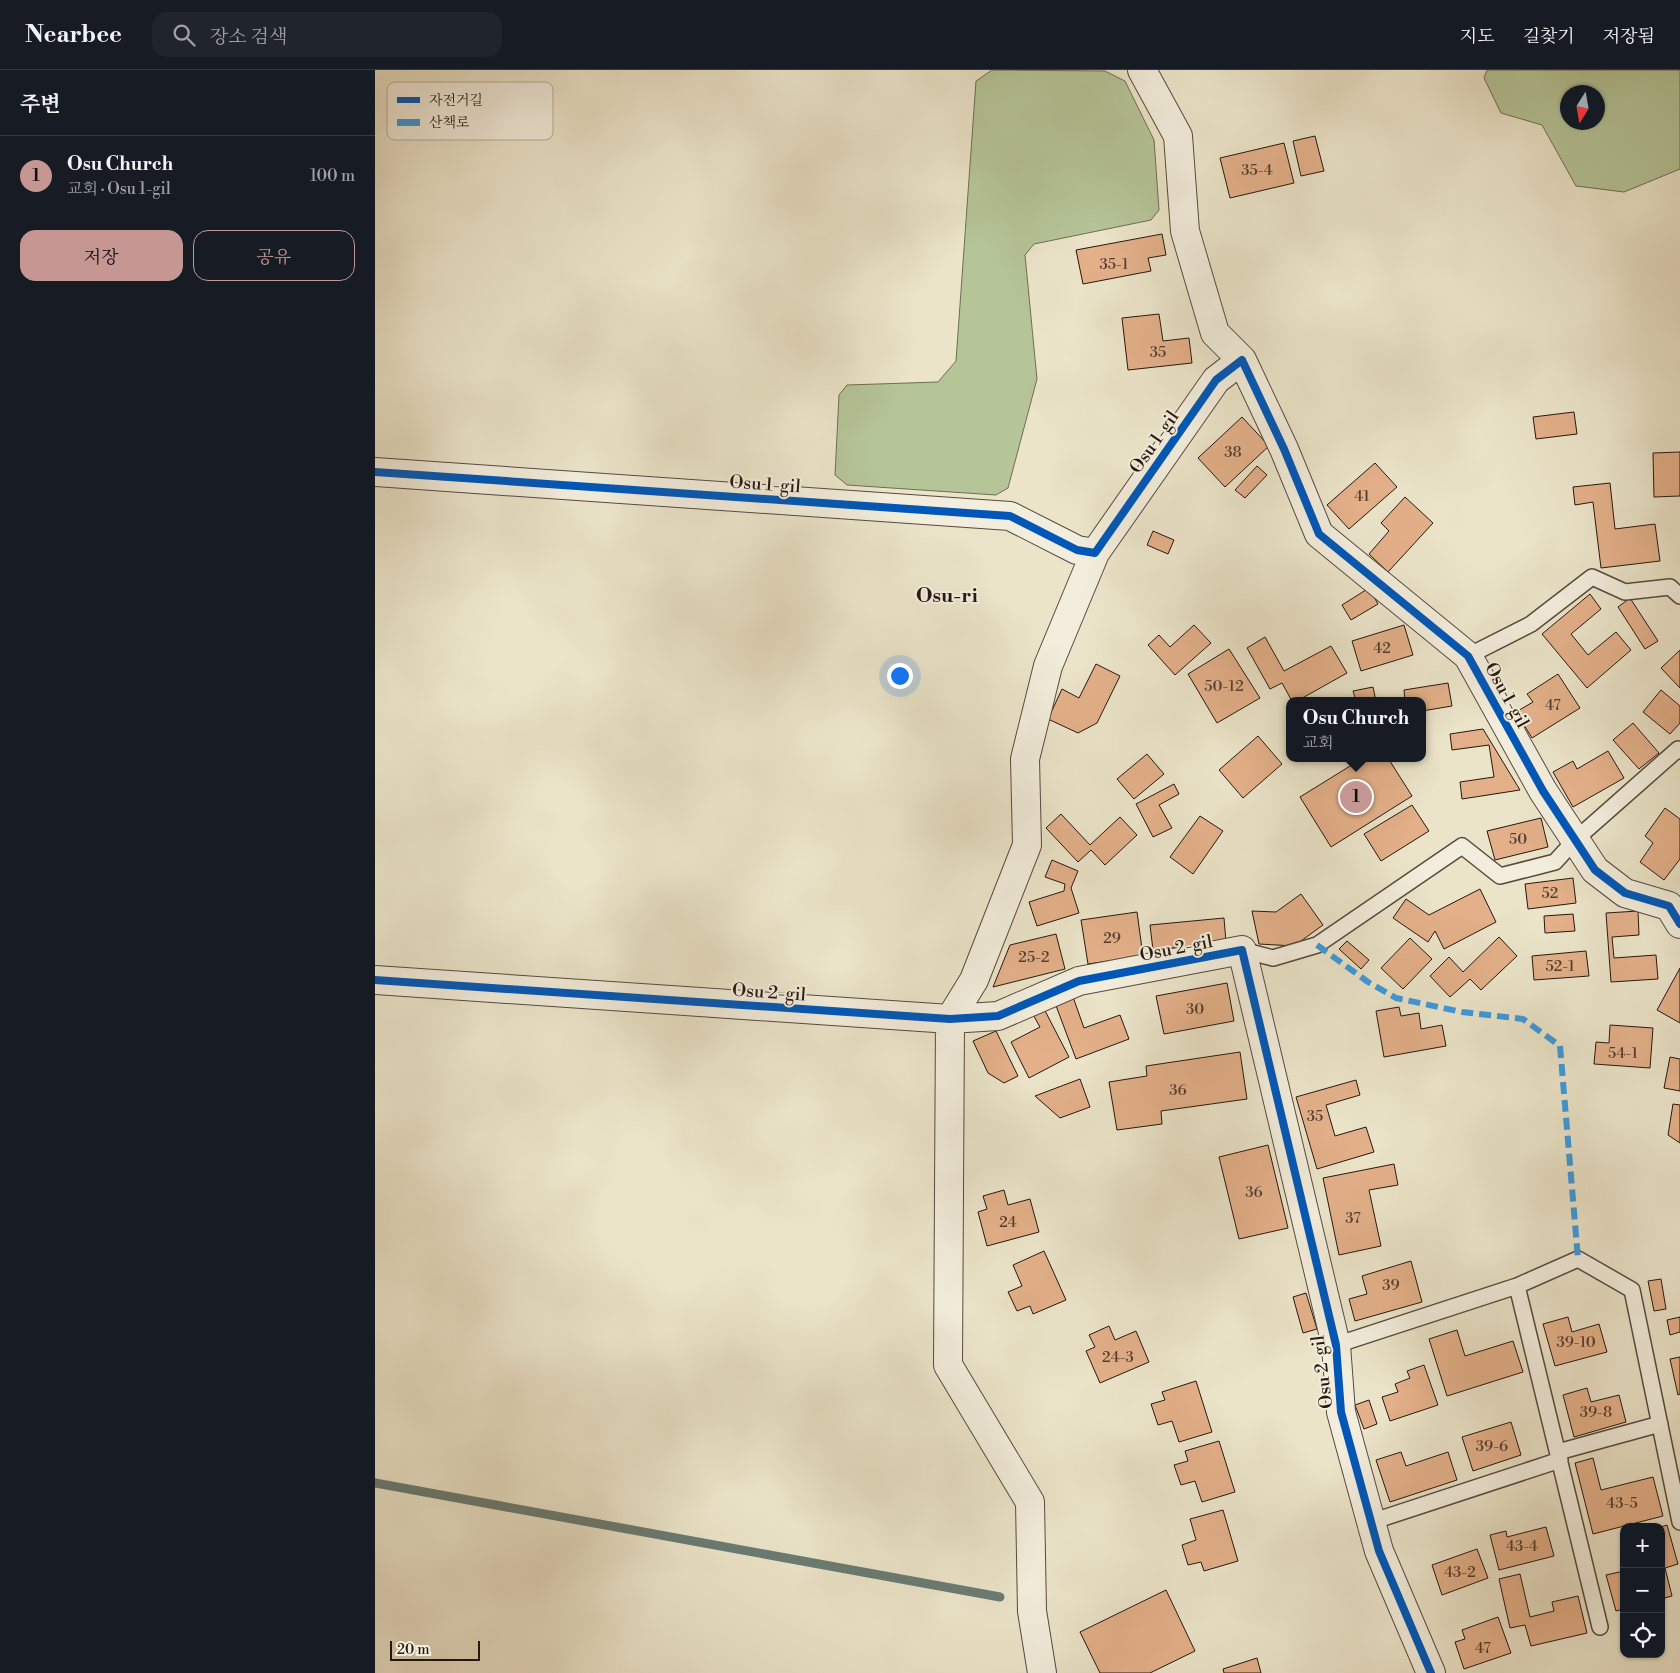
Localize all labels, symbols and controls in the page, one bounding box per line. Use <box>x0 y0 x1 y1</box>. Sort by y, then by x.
search box <box>152 12 502 57</box>
text: Nearbee <box>25 20 122 50</box>
icon: search <box>170 21 198 49</box>
text: 장소 검색 <box>210 25 287 49</box>
text: 지도 <box>1460 25 1495 48</box>
text: 길찾기 <box>1523 25 1575 48</box>
text: 저장됨 <box>1603 25 1655 48</box>
legend <box>387 82 553 140</box>
north arrow <box>1560 85 1605 130</box>
text: 주변 <box>20 92 61 118</box>
text: 자전거길 <box>429 92 483 110</box>
text: 산책로 <box>429 114 470 132</box>
text: Osu Church <box>67 152 173 176</box>
house number: 35-4 <box>1241 161 1273 180</box>
text: 1 <box>32 166 40 186</box>
text: 100 m <box>310 166 355 186</box>
text: 교회 · Osu 1-gil <box>67 179 171 199</box>
button: 저장 <box>20 230 183 281</box>
button: 공유 <box>193 230 355 281</box>
house number: 35-1 <box>1100 255 1129 274</box>
house number: 35 <box>1150 343 1166 362</box>
street label: Osu 1-gil <box>1125 406 1185 478</box>
house number: 38 <box>1224 443 1242 462</box>
street label: Osu 1-gil <box>729 471 802 499</box>
house number: 41 <box>1354 487 1370 506</box>
district label: Osu-ri <box>916 584 979 609</box>
house number: 42 <box>1373 639 1391 658</box>
street label: Osu 1-gil <box>1479 658 1534 733</box>
your location <box>887 663 913 689</box>
house number: 50-12 <box>1204 677 1244 696</box>
house number: 47 <box>1545 696 1561 715</box>
popup <box>1286 697 1426 762</box>
text: Osu Church <box>1303 706 1409 730</box>
text: 교회 <box>1303 733 1334 753</box>
pin: 1 <box>1340 778 1372 816</box>
house number: 50 <box>1509 830 1527 849</box>
house number: 52 <box>1542 884 1558 903</box>
house number: 29 <box>1103 929 1121 948</box>
street label: Osu 2-gil <box>1138 930 1215 967</box>
house number: 25-2 <box>1018 948 1050 967</box>
house number: 52-1 <box>1545 957 1575 976</box>
street label: Osu 2-gil <box>731 978 807 1007</box>
house number: 30 <box>1186 1000 1204 1019</box>
house number: 54-1 <box>1608 1044 1638 1063</box>
house number: 36 <box>1169 1081 1187 1100</box>
house number: 35 <box>1307 1107 1323 1126</box>
house number: 36 <box>1245 1183 1263 1202</box>
house number: 37 <box>1345 1209 1361 1228</box>
house number: 24 <box>999 1213 1017 1232</box>
house number: 39 <box>1382 1276 1400 1295</box>
street label: Osu 2-gil <box>1306 1333 1338 1410</box>
house number: 39-10 <box>1556 1333 1596 1352</box>
house number: 24-3 <box>1102 1348 1134 1367</box>
house number: 39-8 <box>1580 1403 1612 1422</box>
house number: 39-6 <box>1476 1437 1508 1456</box>
house number: 43-5 <box>1606 1494 1638 1513</box>
map controls <box>1620 1523 1665 1658</box>
button: + <box>1620 1523 1665 1568</box>
house number: 43-4 <box>1506 1537 1538 1556</box>
house number: 43-2 <box>1444 1563 1476 1582</box>
button: − <box>1620 1568 1665 1613</box>
button: locate <box>1620 1613 1665 1658</box>
scale bar <box>390 1638 480 1661</box>
house number: 47 <box>1475 1639 1491 1658</box>
text: 20 m <box>397 1641 429 1659</box>

